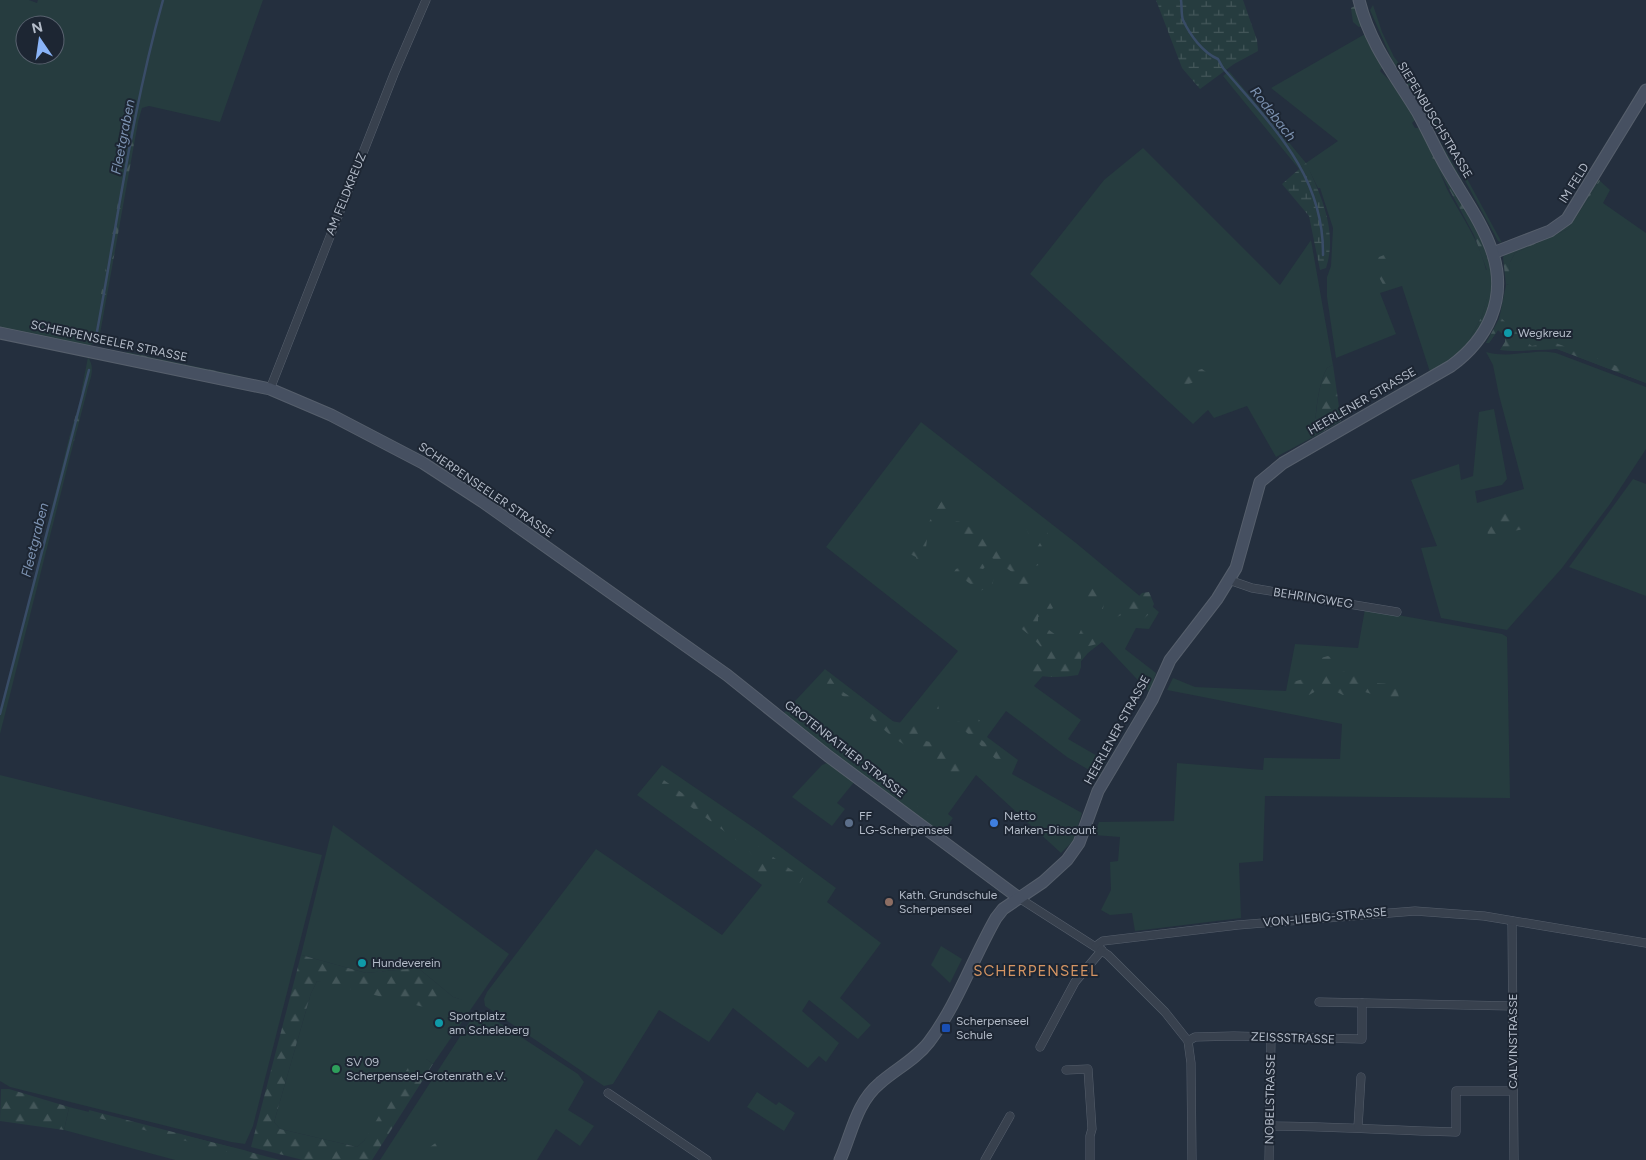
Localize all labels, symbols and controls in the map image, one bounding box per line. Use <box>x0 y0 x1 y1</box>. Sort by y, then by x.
north arrow <box>15 15 65 65</box>
text: N <box>30 18 44 37</box>
street label: SIEPENBUSCHSTRASSE <box>1395 59 1475 181</box>
water label: Rodebach <box>1246 83 1300 145</box>
water label: Fleetgraben <box>107 98 139 176</box>
street label: AM FELDKREUZ <box>323 151 369 237</box>
street label: IM FELD <box>1556 160 1592 206</box>
street label: SCHERPENSEELER STRASSE <box>29 318 189 364</box>
place label: Wegkreuz <box>1518 326 1572 340</box>
marker: Wegkreuz <box>1502 327 1514 339</box>
street label: HEERLENER STRASSE <box>1305 364 1419 438</box>
street label: SCHERPENSEELER STRASSE <box>416 439 556 541</box>
water label: Fleetgraben <box>18 501 53 579</box>
street label: BEHRINGWEG <box>1272 585 1354 611</box>
street label: HEERLENER STRASSE <box>1081 673 1153 787</box>
street label: GROTENRATHER STRASSE <box>782 698 908 800</box>
place label: FF LG-Scherpenseel <box>859 809 952 837</box>
place label: Netto Marken-Discount <box>1004 809 1097 837</box>
marker: FF LG-Scherpenseel <box>843 817 855 829</box>
marker: Netto Marken-Discount <box>988 817 1000 829</box>
place label: Kath. Grundschule Scherpenseel <box>899 888 998 916</box>
marker: Kath. Grundschule Scherpenseel <box>883 896 895 908</box>
street label: VON-LIEBIG-STRASSE <box>1262 905 1388 929</box>
place label: Hundeverein <box>372 956 441 970</box>
marker: Hundeverein <box>356 957 368 969</box>
district label: SCHERPENSEEL <box>973 962 1099 980</box>
street label: CALVINSTRASSE <box>1506 993 1520 1089</box>
place label: Sportplatz am Scheleberg <box>449 1009 529 1037</box>
place label: Scherpenseel Schule <box>956 1014 1029 1042</box>
marker: Sportplatz am Scheleberg <box>433 1017 445 1029</box>
marker: Scherpenseel Schule <box>940 1022 952 1034</box>
street label: ZEISSSTRASSE <box>1251 1030 1335 1046</box>
street label: NOBELSTRASSE <box>1262 1054 1278 1144</box>
place label: SV 09 Scherpenseel-Grotenrath e.V. <box>346 1055 506 1083</box>
marker: SV 09 Scherpenseel-Grotenrath e.V. <box>330 1063 342 1075</box>

